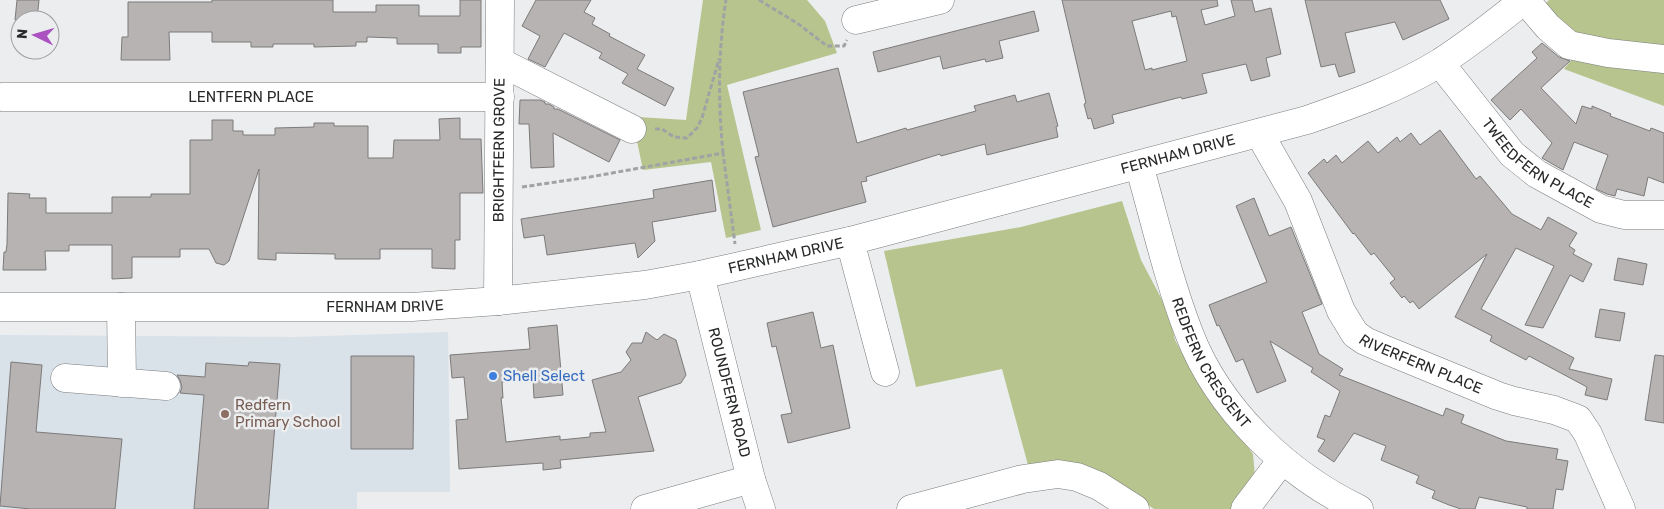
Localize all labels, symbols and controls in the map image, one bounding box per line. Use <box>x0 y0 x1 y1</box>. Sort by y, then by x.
north arrow <box>10 10 60 60</box>
text: N <box>14 28 31 40</box>
street label: BRIGHTFERN GROVE <box>490 78 508 222</box>
street label: LENTFERN PLACE <box>188 88 314 106</box>
street label: TWEEDFERN PLACE <box>1478 115 1597 212</box>
street label: FERNHAM DRIVE <box>1119 130 1237 178</box>
street label: FERNHAM DRIVE <box>726 234 845 277</box>
street label: REDFERN CRESCENT <box>1168 295 1254 432</box>
street label: FERNHAM DRIVE <box>326 296 444 316</box>
street label: ROUNDFERN ROAD <box>704 326 754 459</box>
street label: RIVERFERN PLACE <box>1355 331 1485 398</box>
place label: Shell Select <box>503 367 585 385</box>
marker: Shell Select <box>487 370 499 382</box>
place label: Redfern Primary School <box>235 396 340 431</box>
marker: Redfern Primary School <box>219 408 231 420</box>

